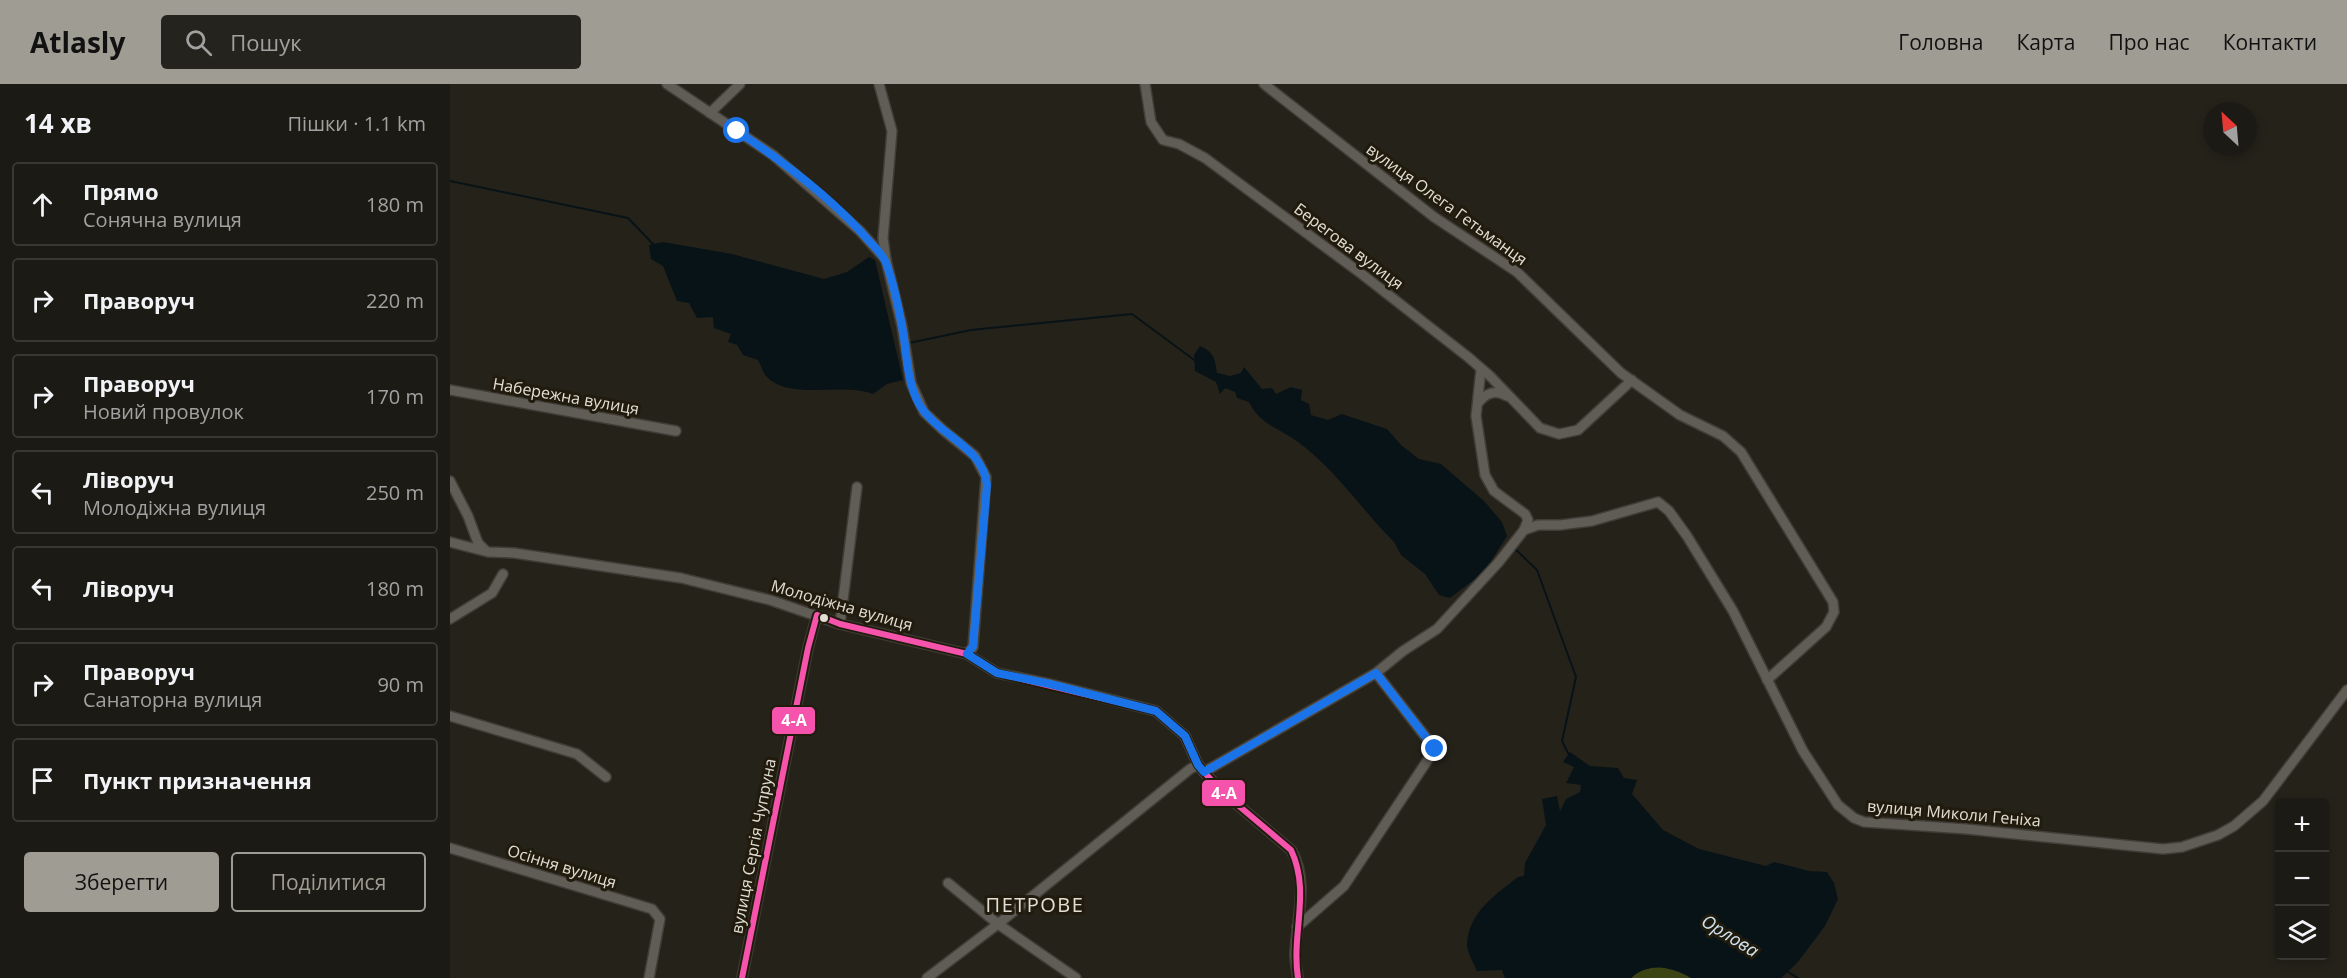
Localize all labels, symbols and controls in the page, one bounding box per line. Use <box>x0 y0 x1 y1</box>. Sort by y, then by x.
search box <box>161 15 581 69</box>
text: Atlasly <box>30 23 125 61</box>
icon: search <box>182 26 215 59</box>
text: Пошук <box>230 27 302 57</box>
text: Головна <box>1898 28 1983 56</box>
text: Карта <box>2016 28 2075 56</box>
text: Про нас <box>2108 28 2190 56</box>
text: Контакти <box>2223 28 2317 56</box>
north arrow <box>2203 102 2257 156</box>
text: 14 хв <box>24 105 92 141</box>
text: Пішки · 1.1 km <box>288 110 426 137</box>
route start <box>723 117 749 143</box>
street label: вулиця Олега Гетьманця <box>1362 138 1532 270</box>
text: Прямо <box>83 176 159 206</box>
icon: ahead <box>26 188 59 221</box>
text: 180 m <box>366 191 424 218</box>
street label: Берегова вулиця <box>1290 198 1408 294</box>
text: Сонячна вулиця <box>83 206 242 233</box>
icon: right <box>26 284 59 317</box>
text: Праворуч <box>83 285 195 315</box>
text: 220 m <box>366 287 424 314</box>
text: Праворуч <box>83 368 195 398</box>
street label: Набережна вулиця <box>491 372 641 420</box>
icon: right <box>26 380 59 413</box>
text: 170 m <box>366 383 424 410</box>
text: Новий провулок <box>83 398 244 425</box>
text: Ліворуч <box>83 464 174 494</box>
icon: left <box>26 476 59 509</box>
text: 250 m <box>366 479 424 506</box>
text: Молодіжна вулиця <box>83 494 266 521</box>
icon: left <box>26 572 59 605</box>
text: Ліворуч <box>83 573 174 603</box>
street label: Молодіжна вулиця <box>769 574 915 636</box>
text: 180 m <box>366 575 424 602</box>
unlabelled marker <box>818 612 830 624</box>
text: Праворуч <box>83 656 195 686</box>
icon: right <box>26 668 59 701</box>
text: 90 m <box>377 671 424 698</box>
text: Санаторна вулиця <box>83 686 262 713</box>
line badge: 4-А <box>771 706 816 735</box>
text: 4-А <box>781 709 808 731</box>
route end <box>1421 735 1447 761</box>
street label: вулиця Сергія Чупруна <box>725 756 781 936</box>
icon: arrive <box>26 764 59 797</box>
text: Пункт призначення <box>83 765 312 795</box>
line badge: 4-А <box>1201 779 1246 807</box>
text: 4-А <box>1211 782 1238 804</box>
street label: вулиця Миколи Геніха <box>1866 794 2042 832</box>
map controls <box>2275 798 2329 960</box>
button: + <box>2275 798 2329 852</box>
street label: Осіння вулиця <box>505 839 619 893</box>
button: Зберегти <box>24 852 219 912</box>
button: Поділитися <box>231 852 426 912</box>
button: − <box>2275 852 2329 906</box>
district label: ПЕТРОВЕ <box>986 891 1084 918</box>
button: layers <box>2275 906 2329 960</box>
water label: Орлова <box>1697 908 1764 962</box>

